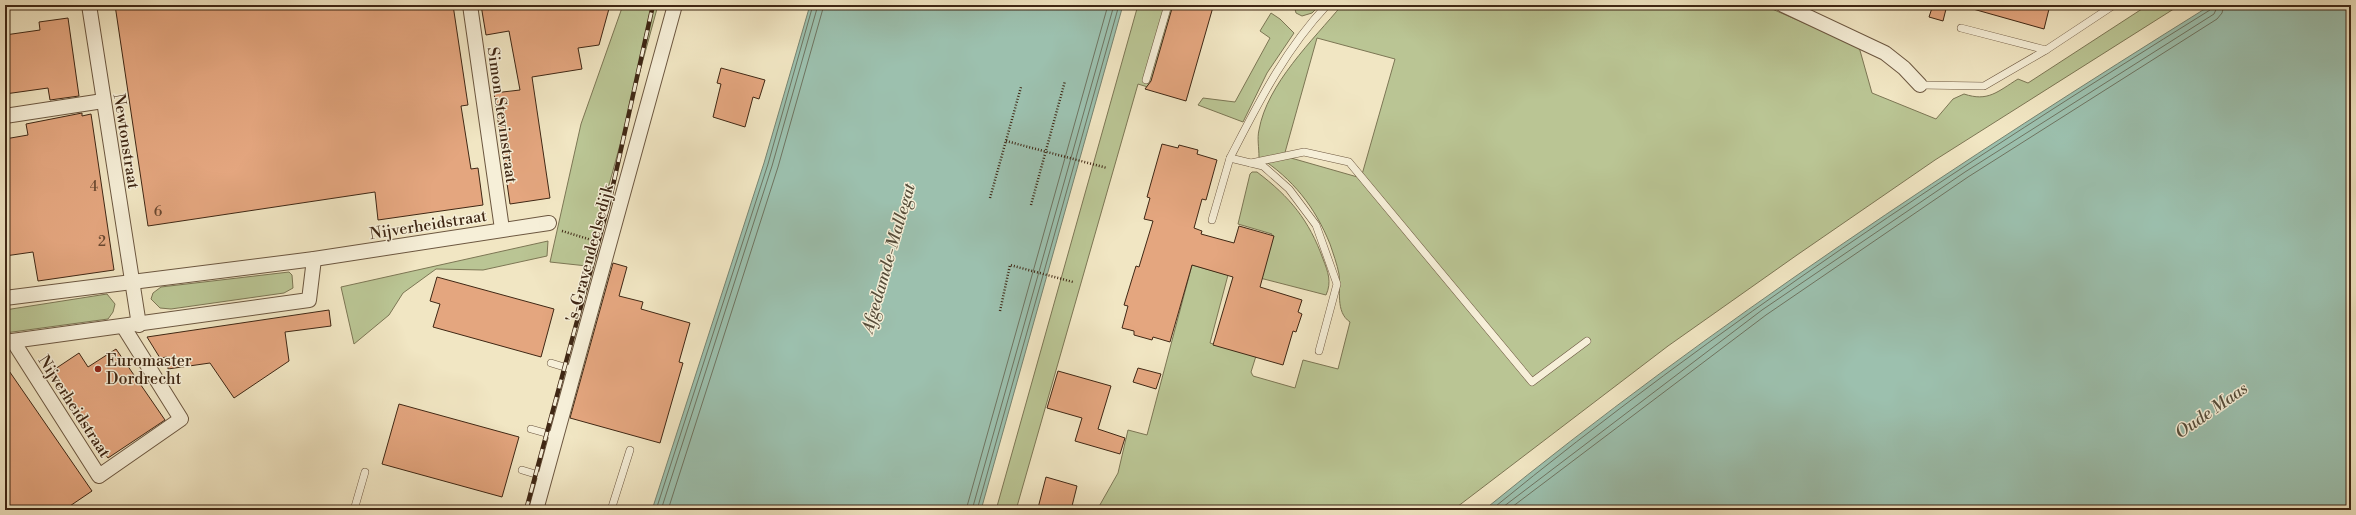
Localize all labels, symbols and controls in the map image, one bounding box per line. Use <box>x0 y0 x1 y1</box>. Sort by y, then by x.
street label: Simon Stevinstraat <box>483 46 522 185</box>
street label: Newtonstraat <box>109 92 143 191</box>
house number: 4 <box>90 178 98 196</box>
street label: 's-Gravendeelsedijk <box>562 181 618 324</box>
water label: Afgedamde-Mallegat <box>857 181 921 337</box>
house number: 6 <box>154 203 163 221</box>
street label: Nijverheidstraat <box>368 206 488 244</box>
house number: 2 <box>98 233 106 251</box>
place label: Euromaster Dordrecht <box>106 351 192 389</box>
street label: Nijverheidstraat <box>34 352 115 462</box>
marker: Euromaster Dordrecht <box>93 364 103 374</box>
water label: Oude Maas <box>2171 378 2252 444</box>

